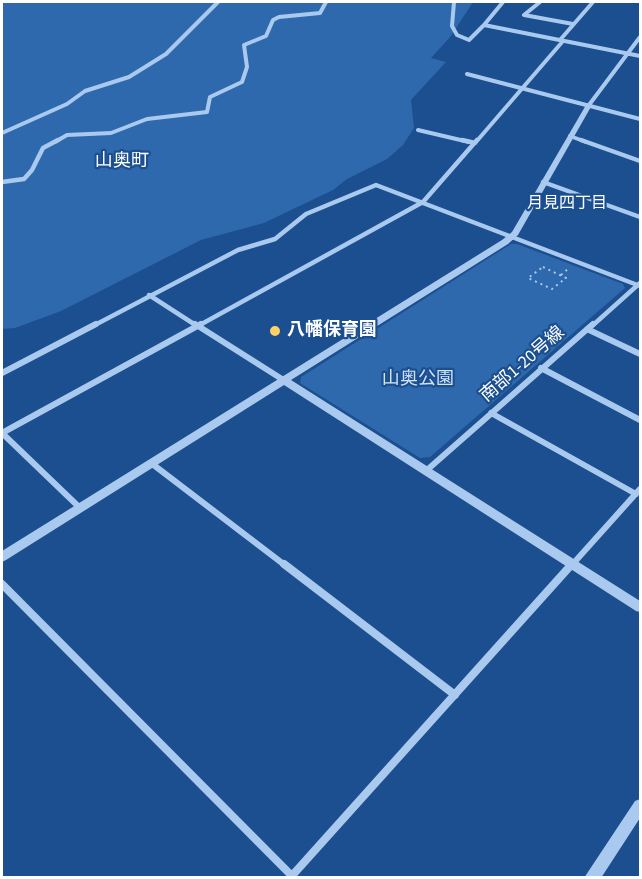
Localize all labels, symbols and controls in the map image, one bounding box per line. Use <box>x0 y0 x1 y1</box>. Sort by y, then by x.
district label: 山奥町 <box>95 151 149 173</box>
district label: 月見四丁目 <box>527 194 607 214</box>
place label: 八幡保育園 <box>287 320 377 342</box>
street label: 南部1-20号線 <box>477 323 569 407</box>
marker: 八幡保育園 <box>268 324 282 338</box>
park label: 山奥公園 <box>382 369 454 391</box>

